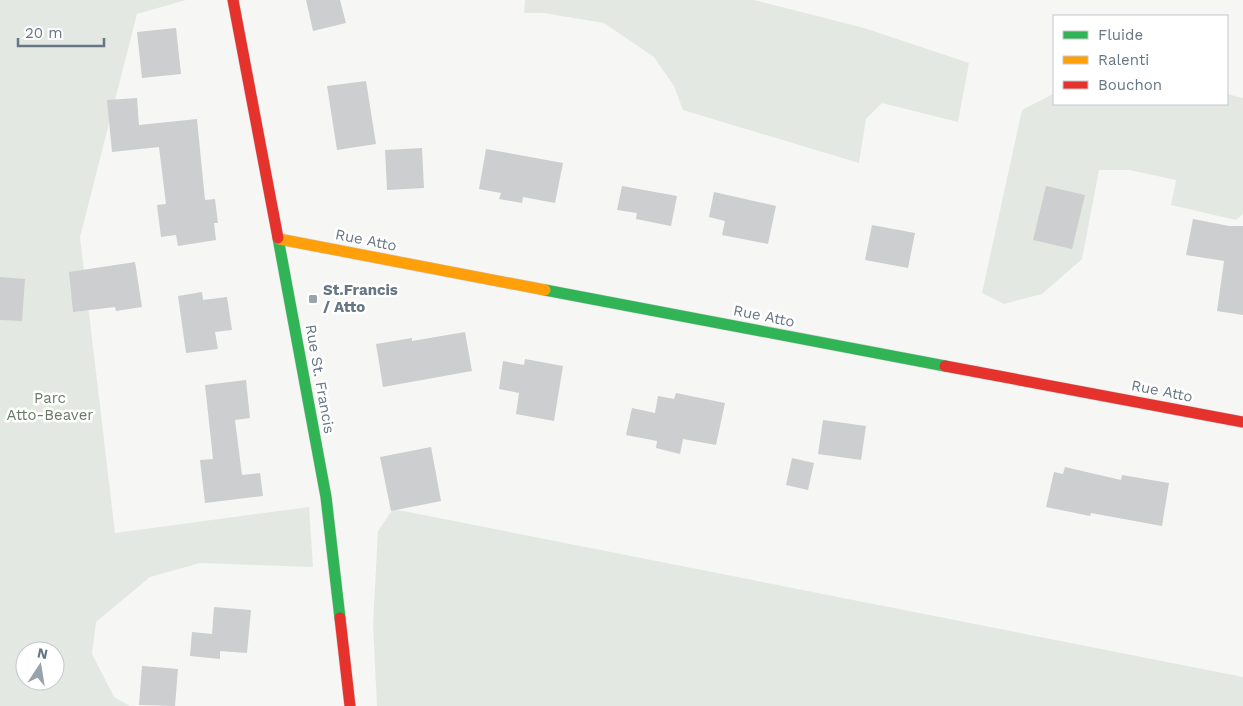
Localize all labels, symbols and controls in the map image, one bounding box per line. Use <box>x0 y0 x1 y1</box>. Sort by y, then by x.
scale bar <box>18 15 104 47</box>
legend <box>1053 15 1228 105</box>
text: 20 m <box>25 24 63 42</box>
text: Fluide <box>1098 26 1143 44</box>
text: Ralenti <box>1098 51 1149 69</box>
text: Bouchon <box>1098 76 1162 94</box>
street label: Rue Atto <box>334 225 398 255</box>
place label: St.Francis / Atto <box>323 281 398 316</box>
marker: St.Francis / Atto <box>307 293 319 305</box>
street label: Rue Atto <box>732 301 796 331</box>
street label: Rue St. Francis <box>302 323 338 435</box>
street label: Rue Atto <box>1130 376 1194 406</box>
park label: Parc Atto-Beaver <box>7 389 93 424</box>
north arrow <box>15 641 65 691</box>
text: N <box>36 644 49 662</box>

